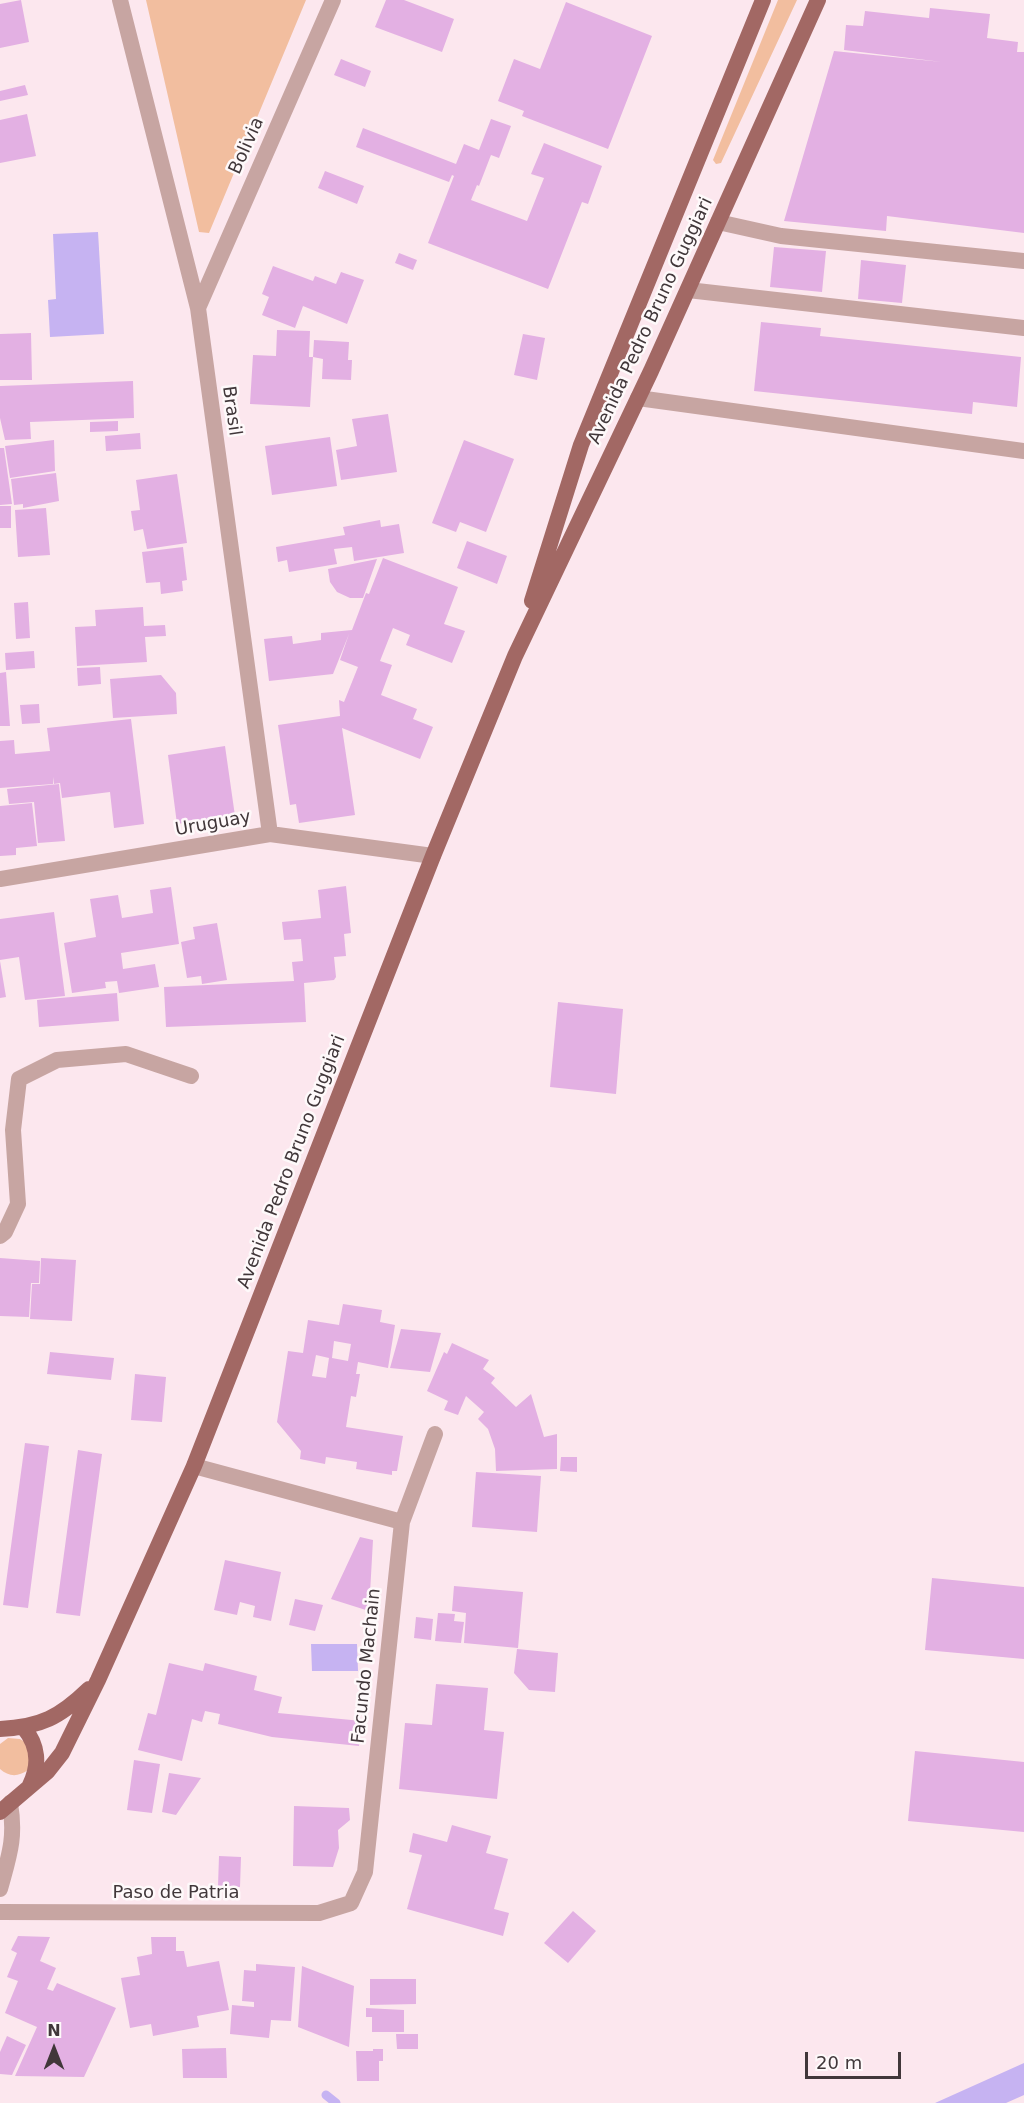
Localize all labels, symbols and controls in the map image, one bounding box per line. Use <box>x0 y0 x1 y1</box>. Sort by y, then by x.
street label: Bolivia <box>225 114 269 178</box>
street label: Avenida Pedro Bruno Guggiari <box>584 194 718 448</box>
street label: Brasil <box>217 385 245 437</box>
street label: Uruguay <box>173 807 253 841</box>
street label: Avenida Pedro Bruno Guggiari <box>234 1032 350 1292</box>
street label: Facundo Machain <box>348 1587 386 1745</box>
street label: Paso de Patria <box>113 1882 239 1904</box>
north arrow <box>24 2019 84 2079</box>
text: N <box>47 2021 61 2040</box>
scale bar <box>808 2040 904 2078</box>
text: 20 m <box>816 2052 862 2073</box>

